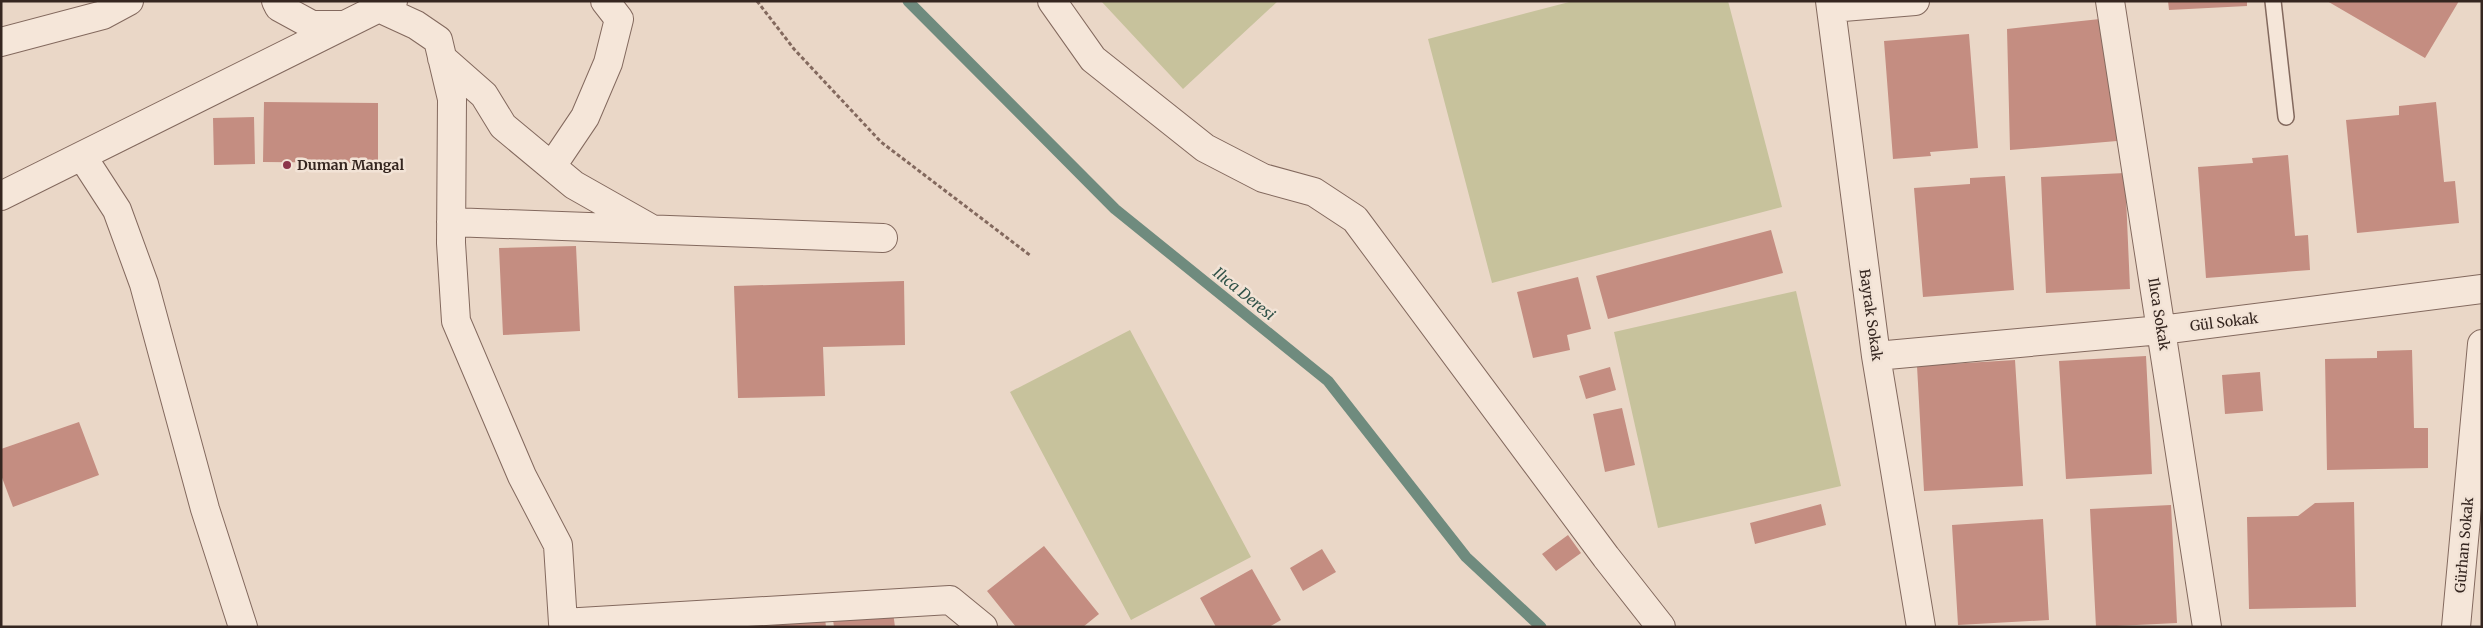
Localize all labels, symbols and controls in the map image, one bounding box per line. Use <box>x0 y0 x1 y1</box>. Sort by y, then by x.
place label: Duman Mangal <box>297 156 404 174</box>
marker: Duman Mangal <box>281 159 293 171</box>
water label: Ilıca Deresi <box>1210 263 1279 324</box>
street label: Bayrak Sokak <box>1856 268 1886 362</box>
street label: Ilıca Sokak <box>2144 276 2174 352</box>
street label: Gül Sokak <box>2189 309 2259 335</box>
street label: Gürhan Sokak <box>2451 496 2477 594</box>

